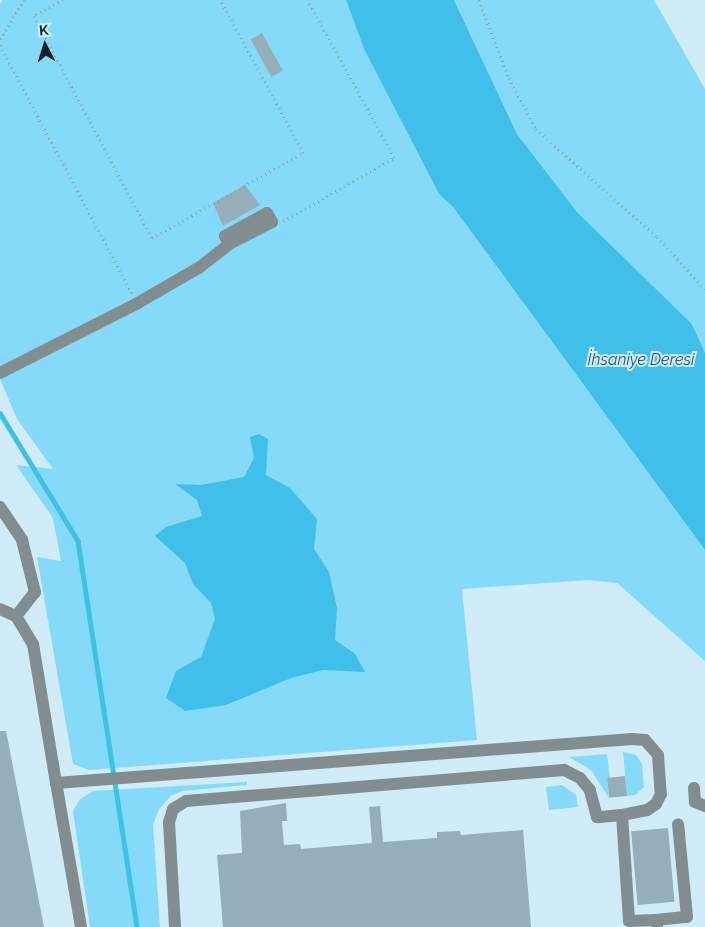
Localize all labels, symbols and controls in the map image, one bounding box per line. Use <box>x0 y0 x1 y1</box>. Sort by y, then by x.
north arrow <box>20 20 70 70</box>
text: K <box>38 22 49 38</box>
water label: İhsaniye Deresi <box>588 350 694 370</box>

